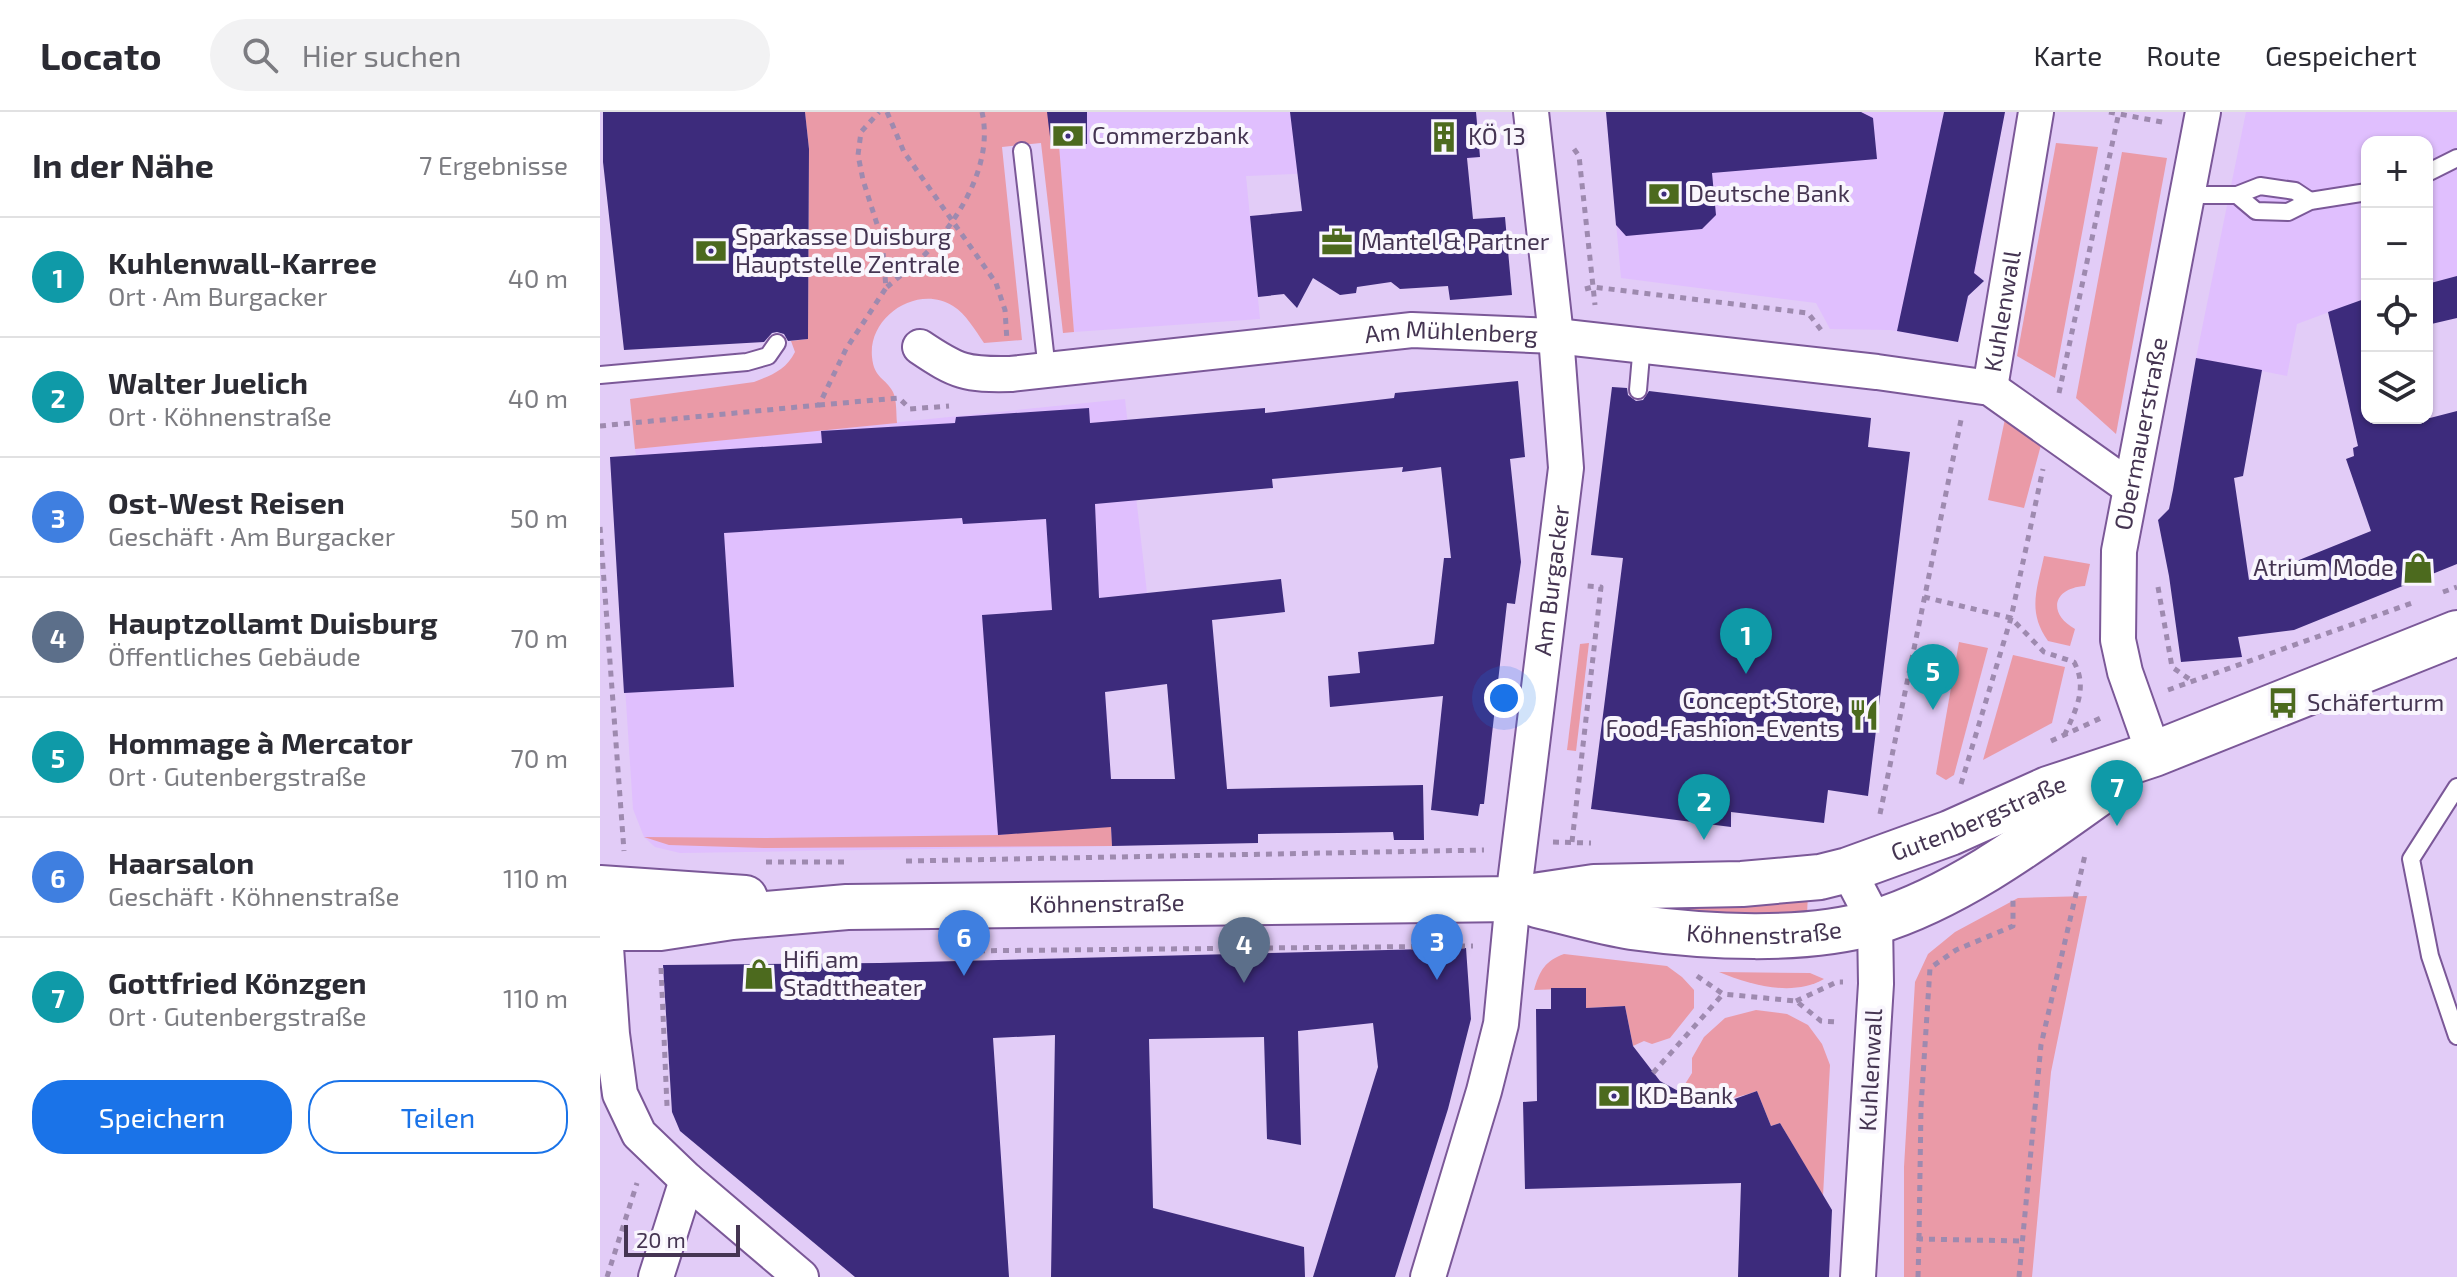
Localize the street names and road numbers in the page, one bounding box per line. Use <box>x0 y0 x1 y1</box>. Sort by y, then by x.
street label: Kuhlenwall <box>1977 248 2026 374</box>
street label: Am Mühlenberg <box>1363 314 1538 348</box>
street label: Obermauerstraße <box>2107 335 2173 533</box>
street label: Am Burgacker <box>1527 503 1574 657</box>
street label: Gutenbergstraße <box>1887 768 2070 866</box>
street label: Köhnenstraße <box>1029 887 1185 918</box>
street label: Köhnenstraße <box>1685 914 1844 949</box>
street label: Kuhlenwall <box>1852 1008 1887 1132</box>

